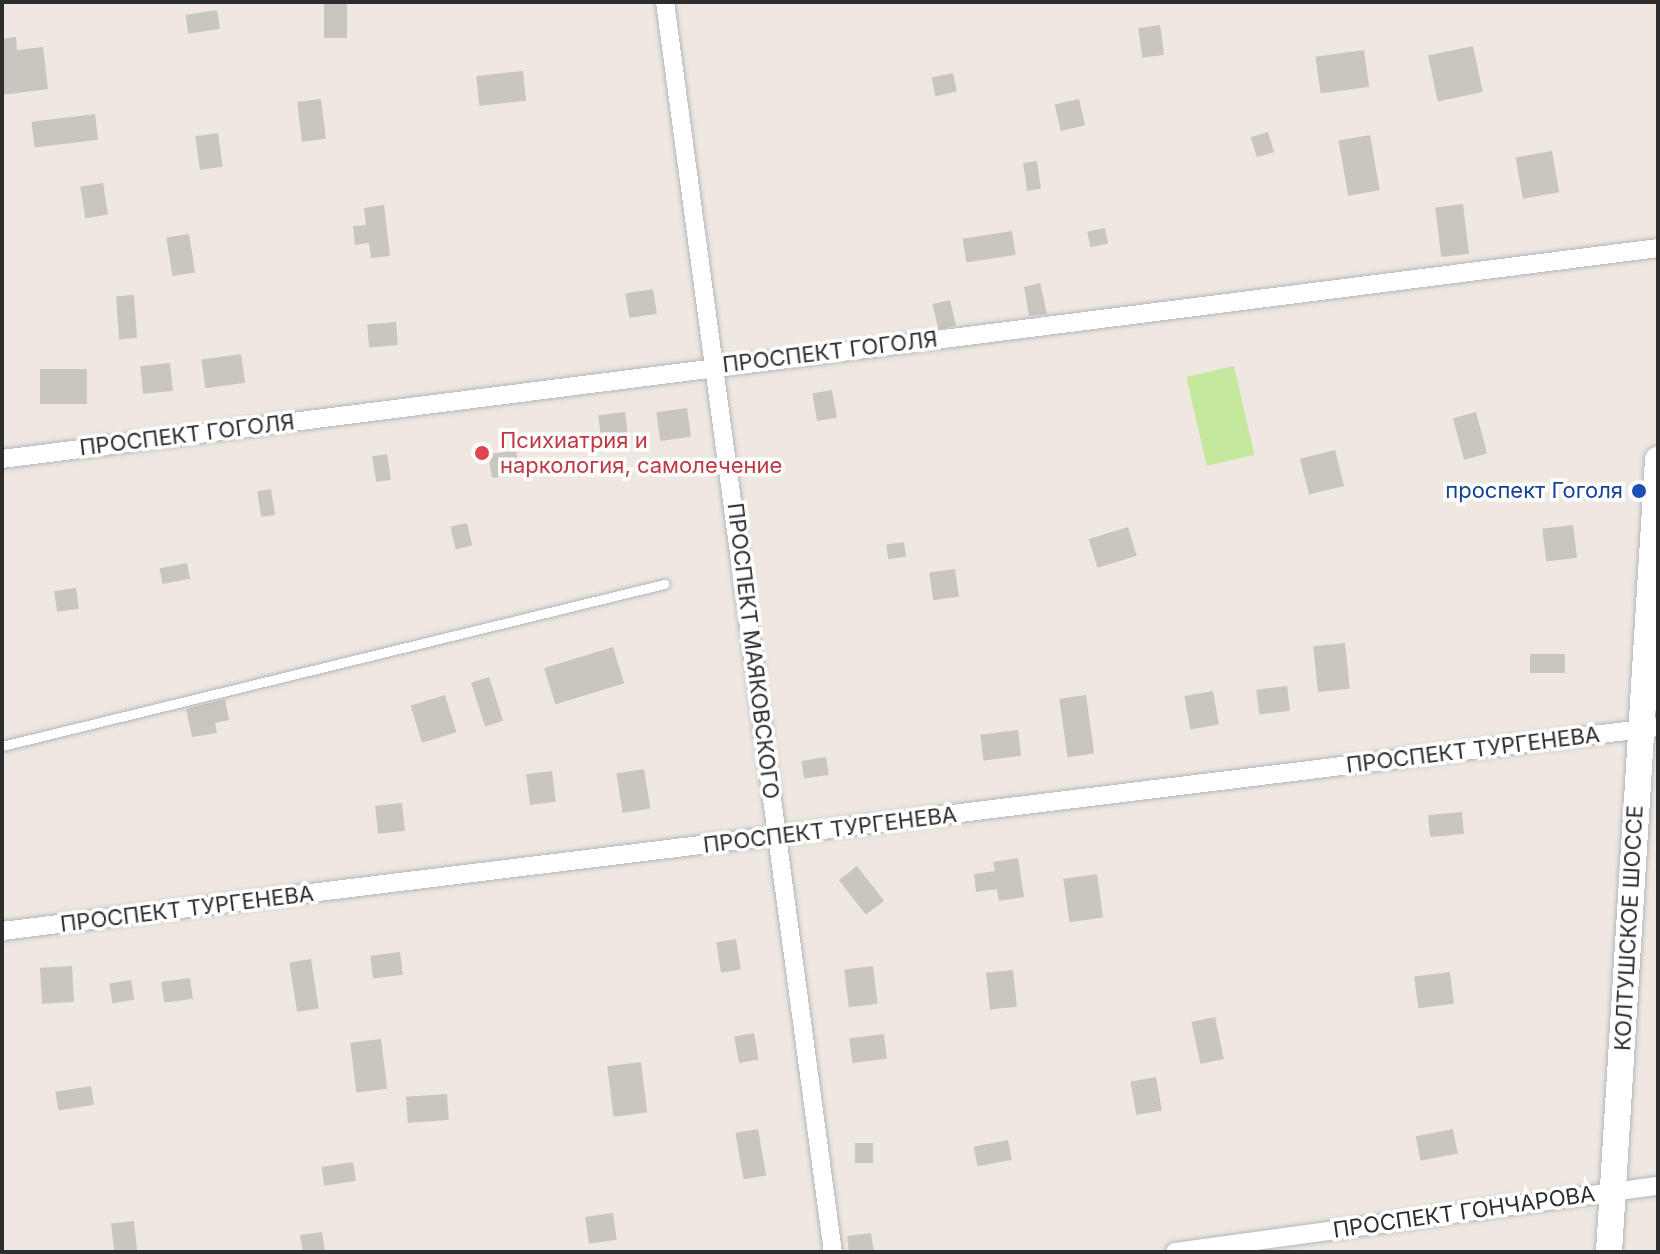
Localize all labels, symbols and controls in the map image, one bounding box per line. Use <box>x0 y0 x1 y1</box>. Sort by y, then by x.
street label: ПРОСПЕКТ ГОГОЛЯ <box>721 326 939 378</box>
street label: ПРОСПЕКТ ГОГОЛЯ <box>78 409 296 461</box>
place label: Психиатрия и наркология, самолечение <box>500 427 782 478</box>
marker: Психиатрия и наркология, самолечение <box>471 442 493 464</box>
place label: проспект Гоголя <box>1445 478 1623 504</box>
marker: проспект Гоголя <box>1630 482 1648 500</box>
street label: ПРОСПЕКТ МАЯКОВСКОГО <box>722 501 784 801</box>
street label: ПРОСПЕКТ ТУРГЕНЕВА <box>1345 721 1601 779</box>
street label: ПРОСПЕКТ ТУРГЕНЕВА <box>702 801 958 859</box>
street label: КОЛТУШСКОЕ ШОССЕ <box>1609 804 1649 1052</box>
street label: ПРОСПЕКТ ТУРГЕНЕВА <box>59 880 315 938</box>
street label: ПРОСПЕКТ ГОНЧАРОВА <box>1331 1181 1597 1243</box>

